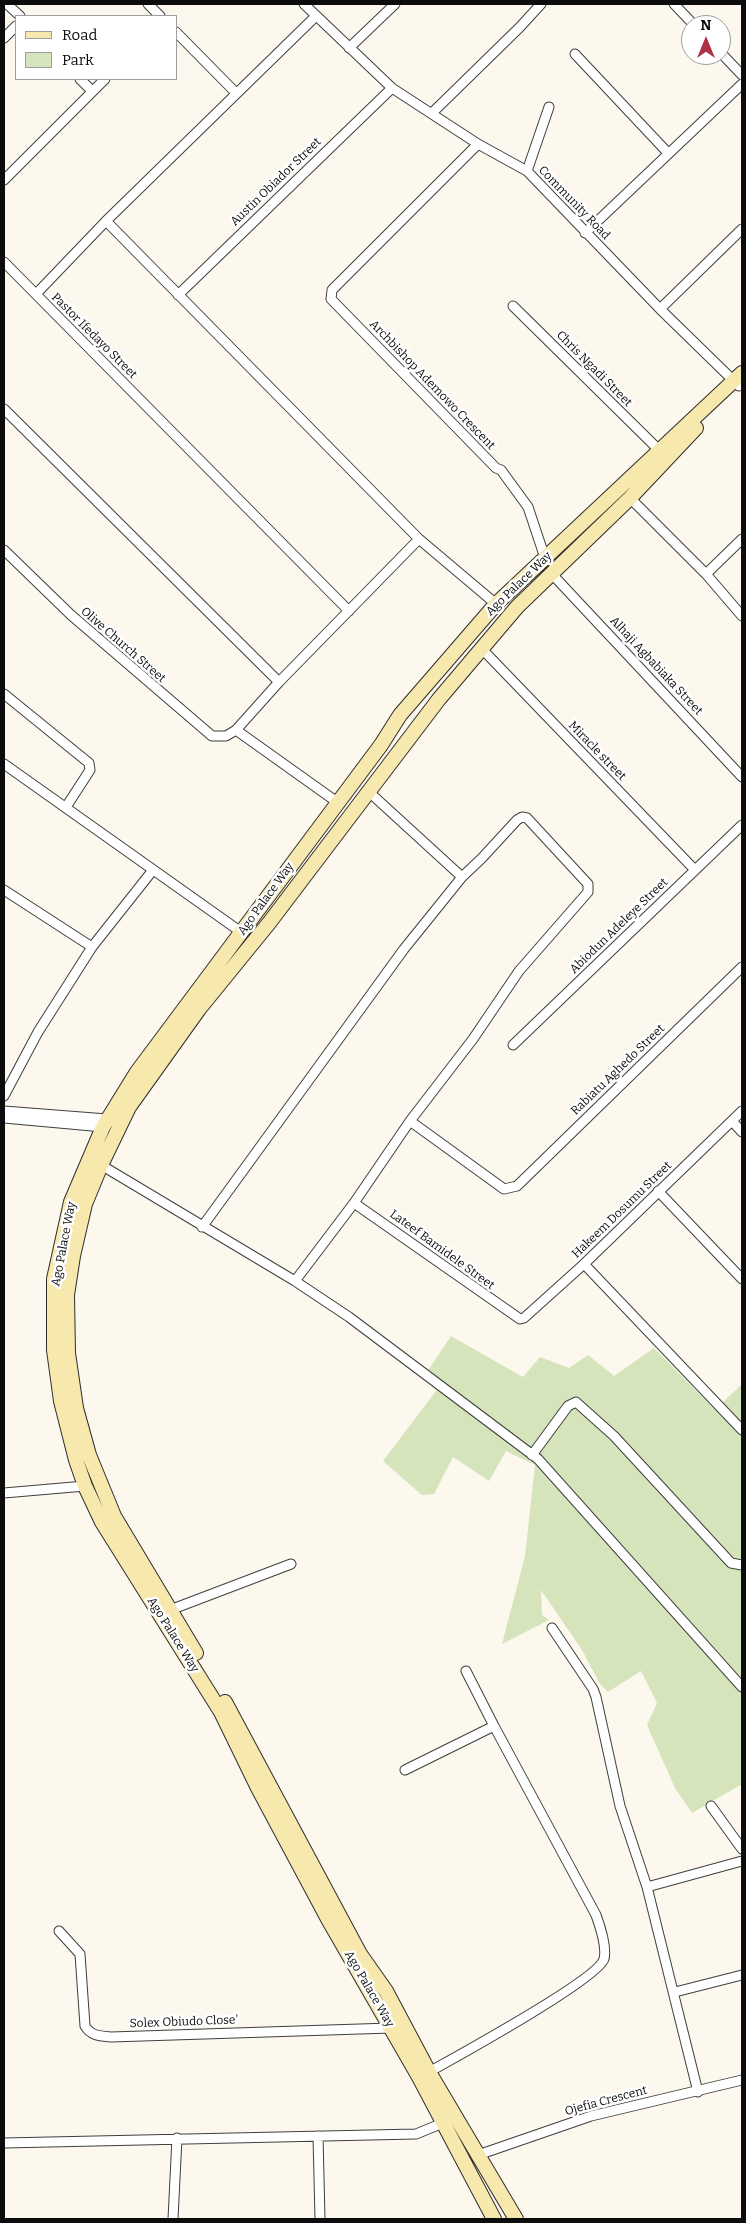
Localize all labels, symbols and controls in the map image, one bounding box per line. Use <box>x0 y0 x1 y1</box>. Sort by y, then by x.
legend <box>15 15 178 80</box>
north arrow <box>681 15 731 65</box>
text: N <box>701 17 711 34</box>
text: Road <box>62 26 97 44</box>
text: Park <box>62 51 94 69</box>
street label: Austin Obiador Street <box>228 135 324 229</box>
street label: Community Road <box>535 163 613 243</box>
street label: Pastor Ifedayo Street <box>48 290 140 382</box>
street label: Archbishop Ademowo Crescent <box>366 317 498 453</box>
street label: Chris Ngadi Street <box>553 328 635 410</box>
street label: Ago Palace Way <box>483 549 555 619</box>
street label: Olive Church Street <box>78 604 168 686</box>
street label: Alhaji Agbabiaka Street <box>607 614 705 718</box>
street label: Miracle street <box>565 718 629 784</box>
street label: Ago Palace Way <box>235 860 297 938</box>
street label: Abiodun Adeleye Street <box>567 875 671 977</box>
street label: Rabiatu Aghedo Street <box>568 1022 668 1118</box>
street label: Hakeem Dosumu Street <box>569 1159 675 1261</box>
street label: Ago Palace Way <box>49 1200 79 1288</box>
street label: Lateef Bamidele Street <box>387 1207 497 1293</box>
street label: Ago Palace Way <box>144 1595 202 1675</box>
street label: Ago Palace Way <box>341 1948 397 2030</box>
street label: Solex Obiudo Close' <box>129 2013 239 2031</box>
street label: Ojefia Crescent <box>563 2083 649 2119</box>

